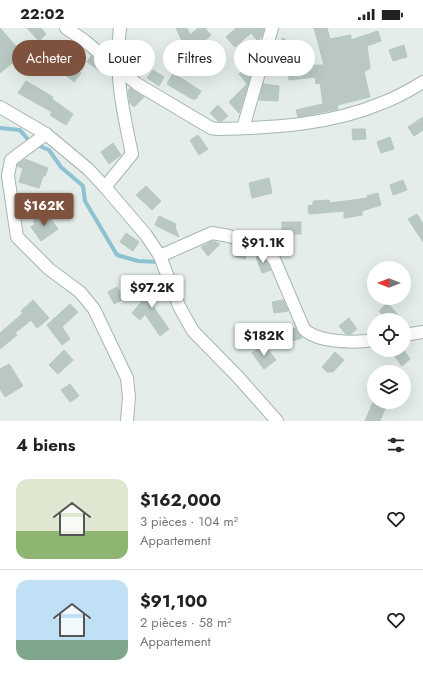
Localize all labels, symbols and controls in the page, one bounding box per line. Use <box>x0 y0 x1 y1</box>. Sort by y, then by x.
text: 22:02 <box>20 3 64 25</box>
chip: Acheter <box>12 40 86 76</box>
chip: Louer <box>94 40 155 76</box>
chip: Filtres <box>163 40 226 76</box>
chip: Nouveau <box>234 40 315 76</box>
pin: $162K <box>16 193 72 227</box>
text: $162K <box>23 196 65 215</box>
pin: $91.1K <box>230 230 296 264</box>
text: $91.1K <box>241 233 285 252</box>
north arrow <box>367 261 411 305</box>
map controls <box>367 261 411 409</box>
pin: $97.2K <box>119 275 185 309</box>
text: $97.2K <box>130 278 174 297</box>
button: locate <box>367 313 411 357</box>
pin: $182K <box>236 323 292 357</box>
text: $182K <box>244 326 284 345</box>
button: layers <box>367 365 411 409</box>
text: 4 biens <box>16 433 75 457</box>
icon: filters <box>385 434 407 456</box>
text: $162,000 <box>140 488 221 512</box>
icon: home <box>48 495 96 543</box>
icon: heart <box>385 508 407 530</box>
text: 3 pièces · 104 m² <box>140 512 238 531</box>
text: Appartement <box>140 531 211 550</box>
text: $91,100 <box>140 589 207 613</box>
icon: home <box>48 596 96 644</box>
icon: heart <box>385 609 407 631</box>
text: 2 pièces · 58 m² <box>140 613 232 632</box>
text: Appartement <box>140 632 211 651</box>

